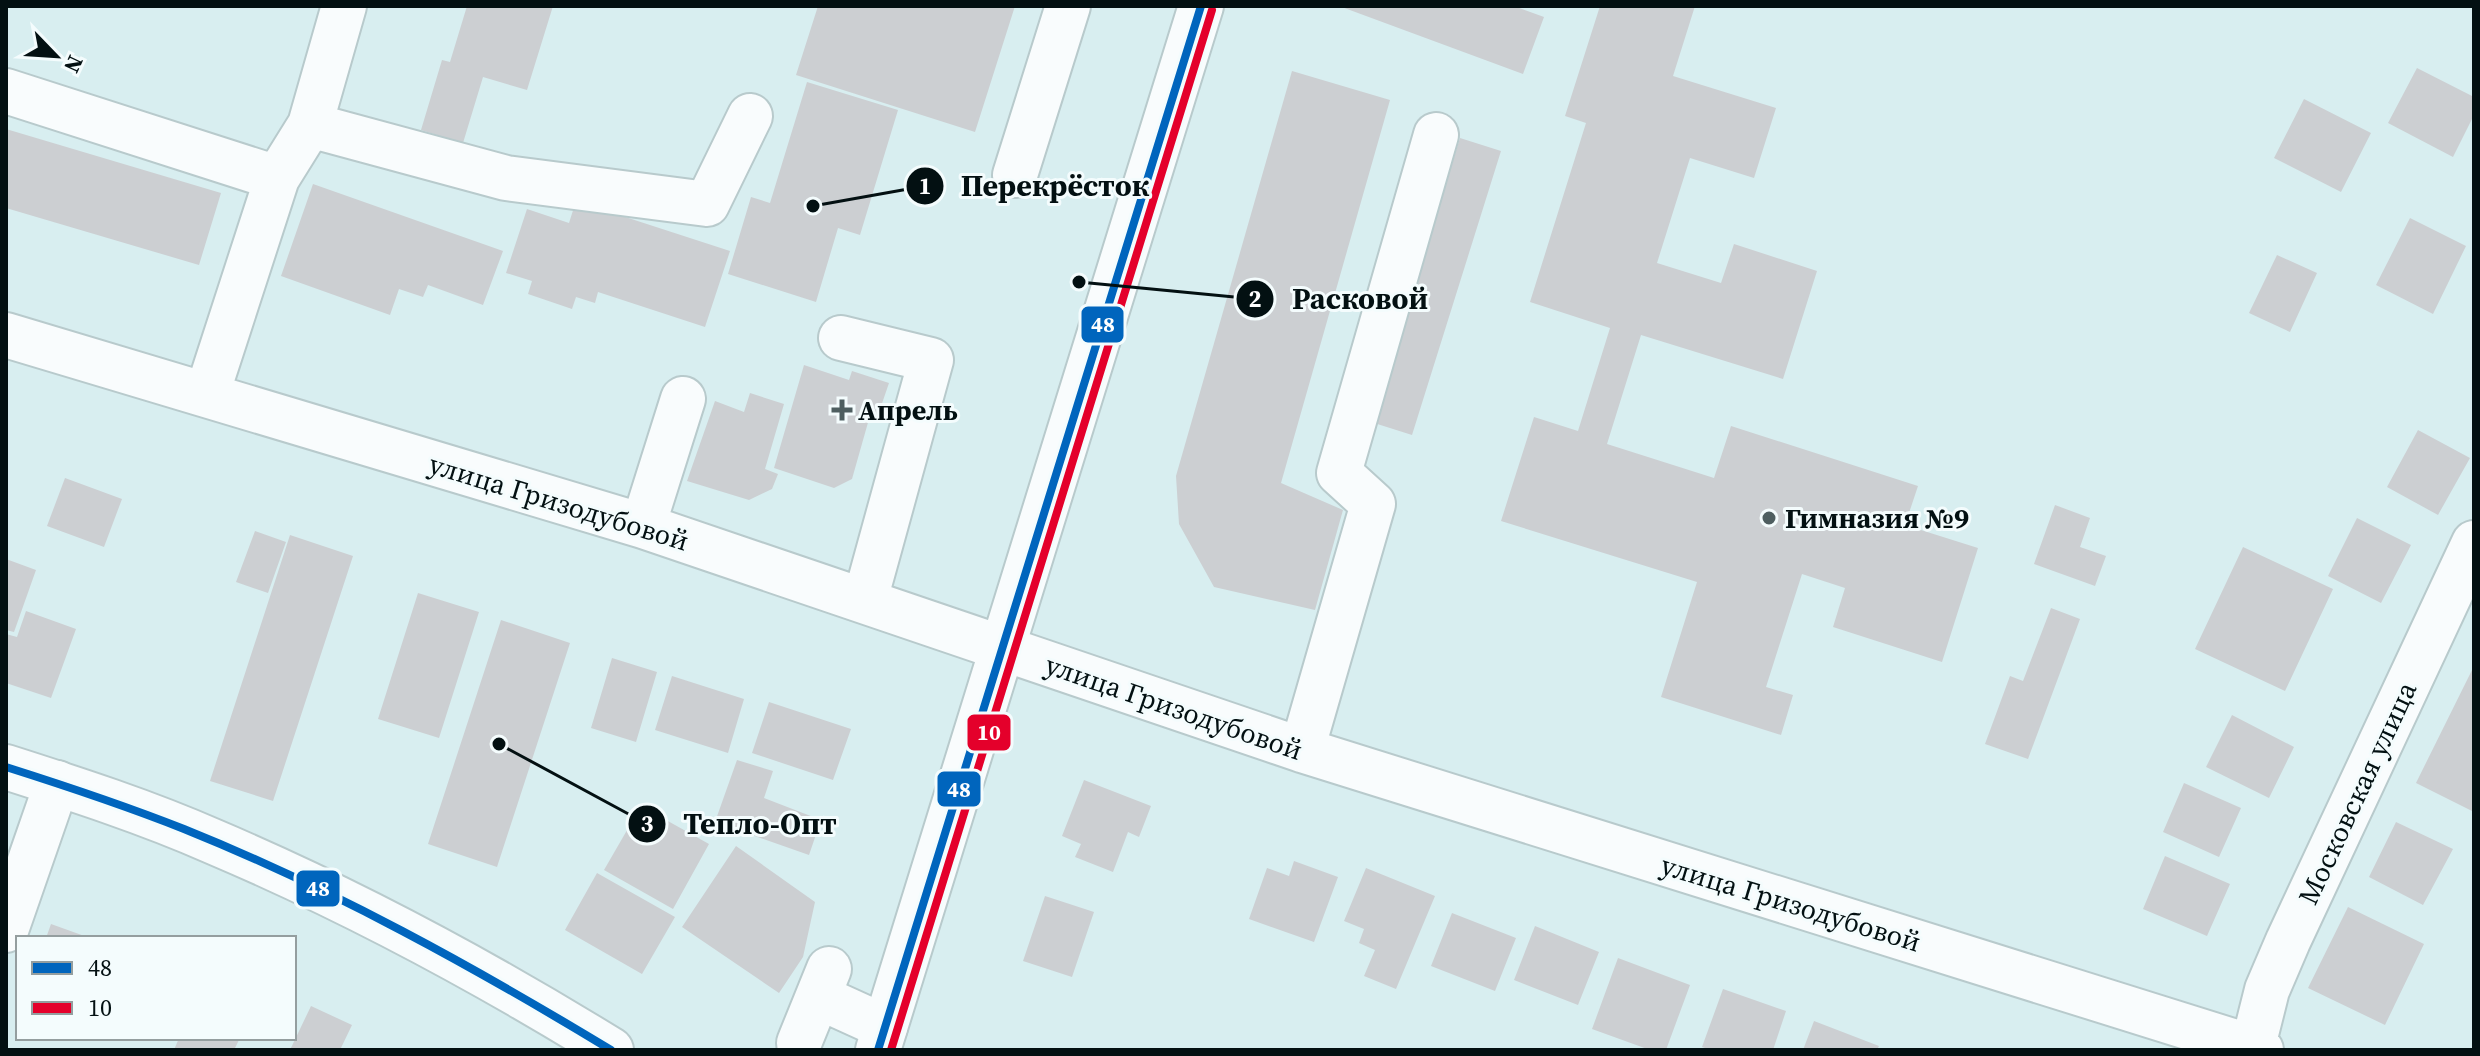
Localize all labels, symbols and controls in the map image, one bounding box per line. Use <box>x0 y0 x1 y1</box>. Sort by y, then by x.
north arrow <box>16 16 96 96</box>
text: N <box>57 51 91 78</box>
callout: Перекрёсток <box>905 159 1166 213</box>
text: Перекрёсток <box>961 165 1150 206</box>
text: 1 <box>918 169 932 202</box>
callout: Расковой <box>1235 272 1444 326</box>
text: Расковой <box>1292 278 1428 319</box>
text: 2 <box>1248 282 1262 315</box>
line badge: 48 <box>1080 305 1125 344</box>
text: 48 <box>1091 309 1115 339</box>
place label: Апрель <box>858 391 958 429</box>
marker: Апрель <box>833 401 851 419</box>
street label: улица Гризодубовой <box>424 444 694 560</box>
place label: Гимназия №9 <box>1785 499 1969 537</box>
marker: Гимназия №9 <box>1760 509 1778 527</box>
street label: улица Гризодубовой <box>1040 645 1308 769</box>
street label: Московская улица <box>2289 675 2426 911</box>
line badge: 10 <box>966 713 1012 752</box>
text: 10 <box>977 717 1001 747</box>
line badge: 48 <box>936 770 982 808</box>
text: 48 <box>947 774 971 804</box>
callout: Тепло-Опт <box>627 797 852 851</box>
text: Тепло-Опт <box>683 803 837 844</box>
text: 3 <box>640 807 654 840</box>
street label: улица Гризодубовой <box>1656 845 1926 961</box>
line badge: 48 <box>295 869 341 908</box>
text: 48 <box>306 873 330 903</box>
legend <box>16 936 296 1040</box>
text: 48 <box>88 951 112 984</box>
text: 10 <box>88 991 112 1024</box>

